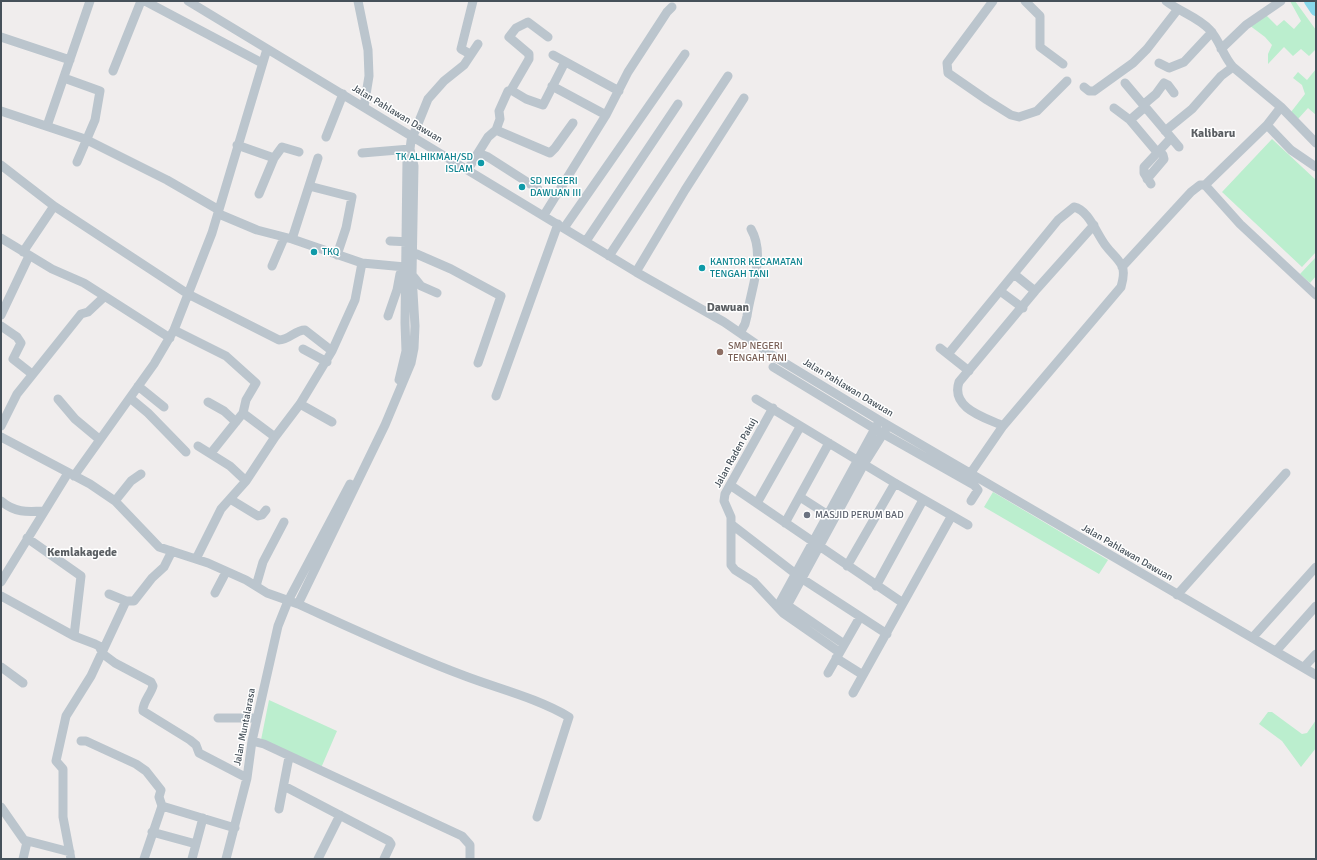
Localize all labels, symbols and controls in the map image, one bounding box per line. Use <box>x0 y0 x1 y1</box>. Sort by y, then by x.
street label: Jalan Pahlawan Dawuan <box>350 82 444 146</box>
district label: Kalibaru <box>1191 127 1235 141</box>
place label: TK ALHIKMAH/SD ISLAM <box>396 151 473 174</box>
marker: TK ALHIKMAH/SD ISLAM <box>476 158 486 168</box>
place label: SD NEGERI DAWUAN III <box>530 175 581 198</box>
marker: SD NEGERI DAWUAN III <box>517 182 527 192</box>
place label: TKQ <box>322 246 339 258</box>
marker: TKQ <box>309 247 319 257</box>
place label: KANTOR KECAMATAN TENGAH TANI <box>710 256 803 280</box>
marker: KANTOR KECAMATAN TENGAH TANI <box>697 263 707 273</box>
district label: Dawuan <box>707 301 749 315</box>
place label: SMP NEGERI TENGAH TANI <box>728 340 787 364</box>
marker: SMP NEGERI TENGAH TANI <box>715 347 725 357</box>
street label: Jalan Pahlawan Dawuan <box>801 356 895 420</box>
street label: Jalan Raden Pakuj <box>712 416 760 490</box>
place label: MASJID PERUM BAD <box>815 509 904 521</box>
marker: MASJID PERUM BAD <box>802 510 812 520</box>
street label: Jalan Pahlawan Dawuan <box>1079 522 1175 584</box>
district label: Kemlakagede <box>47 546 117 560</box>
street label: Jalan Muntalarasa <box>232 687 258 767</box>

